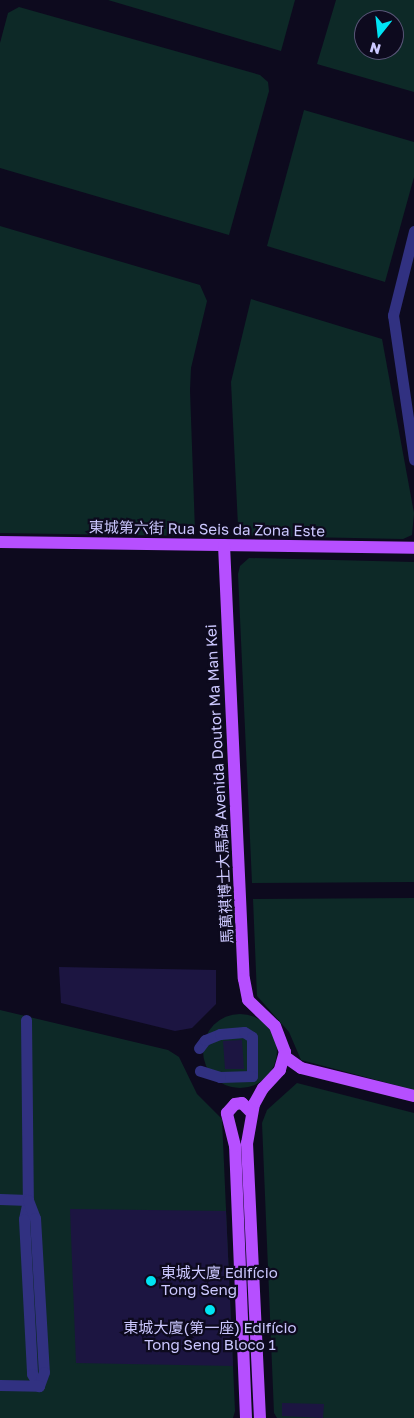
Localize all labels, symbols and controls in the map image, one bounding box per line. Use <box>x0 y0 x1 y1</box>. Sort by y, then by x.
north arrow <box>354 10 404 60</box>
text: N <box>368 39 382 59</box>
street label: 東城第六街 Rua Seis da Zona Este <box>89 518 325 540</box>
street label: 馬萬祺博士大馬路 Avenida Doutor Ma Man Kei <box>202 624 236 944</box>
place label: 東城大廈 Edifício Tong Seng <box>161 1263 278 1298</box>
marker: 東城大廈 Edifício Tong Seng <box>145 1275 157 1287</box>
marker: 東城大廈(第一座) Edifício Tong Seng Bloco 1 <box>204 1304 216 1316</box>
place label: 東城大廈(第一座) Edifício Tong Seng Bloco 1 <box>123 1318 297 1353</box>

